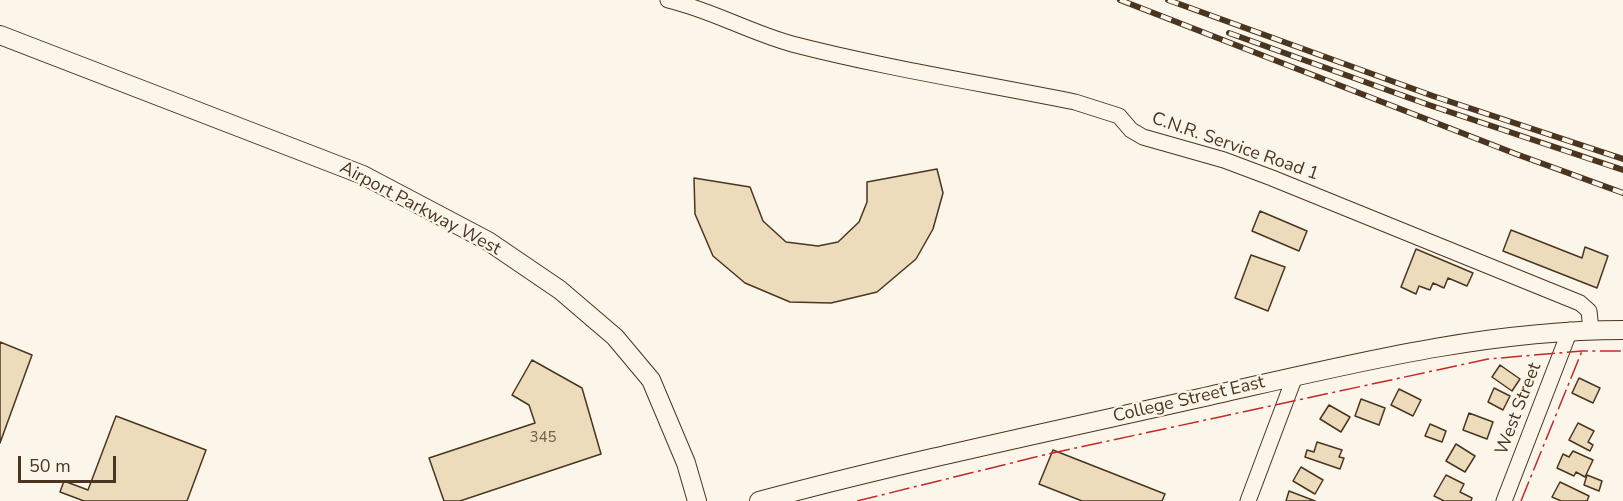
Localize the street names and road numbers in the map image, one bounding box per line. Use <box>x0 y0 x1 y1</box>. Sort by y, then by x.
street label: C.N.R. Service Road 1 <box>1149 108 1321 186</box>
street label: Airport Parkway West <box>336 157 504 261</box>
street label: West Street <box>1492 360 1546 458</box>
street label: College Street East <box>1111 372 1267 428</box>

